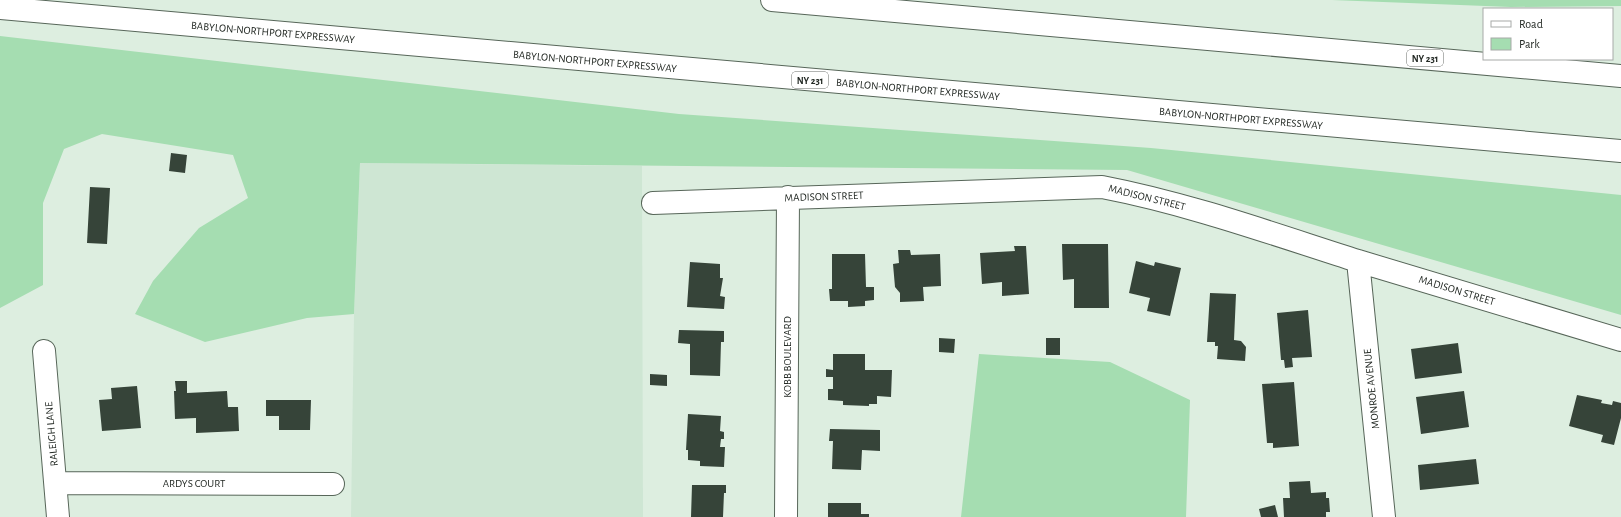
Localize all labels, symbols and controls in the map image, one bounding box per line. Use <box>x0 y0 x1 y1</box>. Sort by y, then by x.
legend <box>1483 8 1613 60</box>
text: Road <box>1519 18 1543 30</box>
street label: BABYLON-NORTHPORT EXPRESSWAY <box>191 20 356 45</box>
text: Park <box>1519 38 1540 50</box>
street label: BABYLON-NORTHPORT EXPRESSWAY <box>513 49 678 74</box>
road number: NY 231 <box>1407 50 1443 66</box>
road number: NY 231 <box>792 72 828 88</box>
street label: BABYLON-NORTHPORT EXPRESSWAY <box>836 77 1001 102</box>
street label: BABYLON-NORTHPORT EXPRESSWAY <box>1159 106 1324 131</box>
street label: MADISON STREET <box>1107 183 1187 213</box>
street label: MADISON STREET <box>784 190 864 203</box>
street label: MADISON STREET <box>1417 274 1497 307</box>
street label: KOBB BOULEVARD <box>782 316 793 398</box>
street label: MONROE AVENUE <box>1362 348 1381 430</box>
street label: RALEIGH LANE <box>43 401 60 467</box>
street label: ARDYS COURT <box>163 478 226 489</box>

